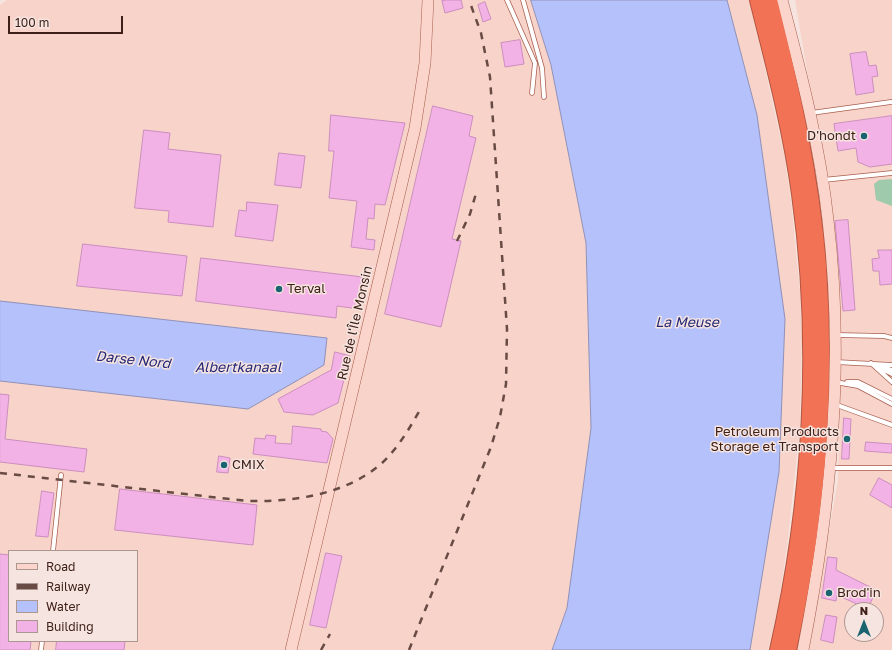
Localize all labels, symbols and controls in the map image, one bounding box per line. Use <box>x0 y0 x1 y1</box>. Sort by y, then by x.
scale bar <box>10 8 125 34</box>
text: 100 m <box>15 15 49 30</box>
place label: D'hondt <box>807 128 856 144</box>
marker: D'hondt <box>859 131 869 141</box>
street label: Rue de l'Île Monsin <box>334 264 376 382</box>
place label: Terval <box>287 281 325 297</box>
marker: Terval <box>274 284 284 294</box>
water label: La Meuse <box>655 315 719 331</box>
water label: Darse Nord <box>95 348 171 372</box>
water label: Albertkanaal <box>195 360 281 376</box>
place label: Petroleum Products Storage et Transport <box>710 424 839 455</box>
marker: Petroleum Products Storage et Transport <box>842 434 852 444</box>
place label: CMIX <box>232 457 265 473</box>
marker: CMIX <box>219 460 229 470</box>
legend <box>8 550 138 642</box>
text: Road <box>46 559 75 574</box>
text: Railway <box>46 579 91 594</box>
place label: Brod'in <box>837 585 881 601</box>
marker: Brod'in <box>824 588 834 598</box>
text: Water <box>46 599 80 614</box>
north arrow <box>844 602 884 642</box>
text: N <box>860 604 868 617</box>
text: Building <box>46 619 94 634</box>

